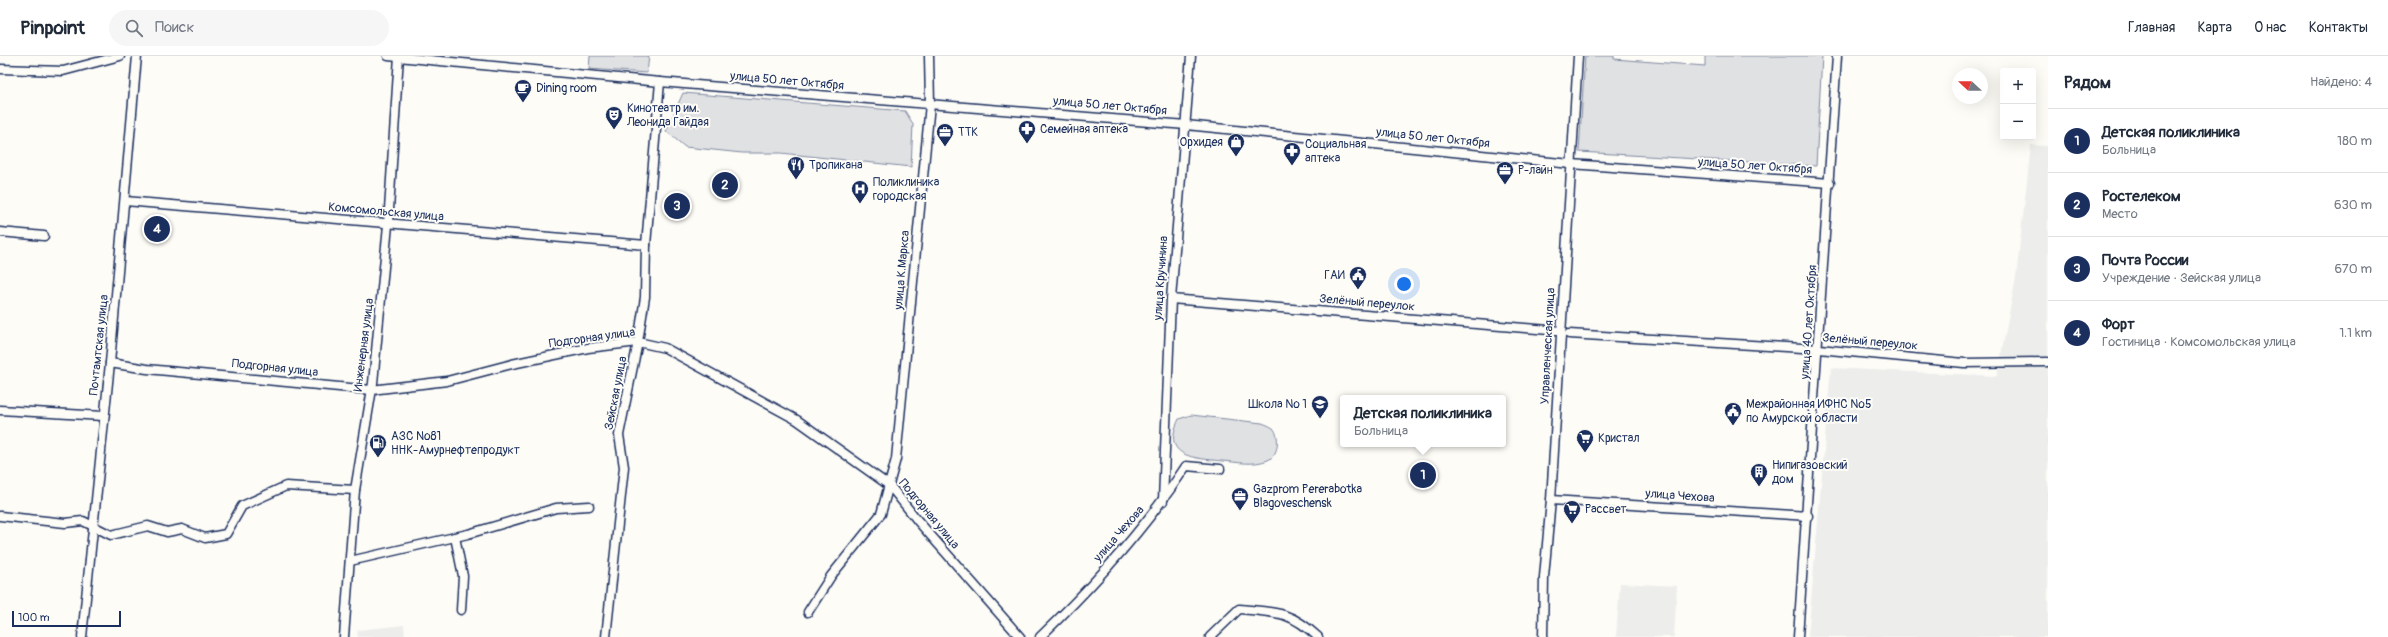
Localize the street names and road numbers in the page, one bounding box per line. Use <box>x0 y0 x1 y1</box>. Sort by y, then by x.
street label: улица 50 лет Октября <box>728 68 845 93</box>
street label: улица 50 лет Октября <box>1051 93 1168 118</box>
street label: улица 50 лет Октября <box>1374 124 1491 151</box>
street label: улица 50 лет Октября <box>1696 154 1813 177</box>
street label: Комсомольская улица <box>328 199 445 225</box>
street label: улица К.Маркса <box>891 229 913 311</box>
street label: улица Кручинина <box>1151 235 1171 322</box>
street label: улица 40 лет Октября <box>1797 264 1821 381</box>
street label: Управленческая улица <box>1537 287 1559 405</box>
street label: Зелёный переулок <box>1319 291 1415 315</box>
street label: Почтамтская улица <box>86 293 112 396</box>
street label: Инженерная улица <box>351 297 377 393</box>
street label: Подгорная улица <box>548 324 636 351</box>
street label: Зелёный переулок <box>1822 330 1918 354</box>
street label: Зейская улица <box>601 354 631 431</box>
street label: Подгорная улица <box>231 356 319 380</box>
street label: Подгорная улица <box>895 476 963 552</box>
street label: улица Чехова <box>1644 486 1716 506</box>
street label: улица Чехова <box>1090 503 1148 566</box>

